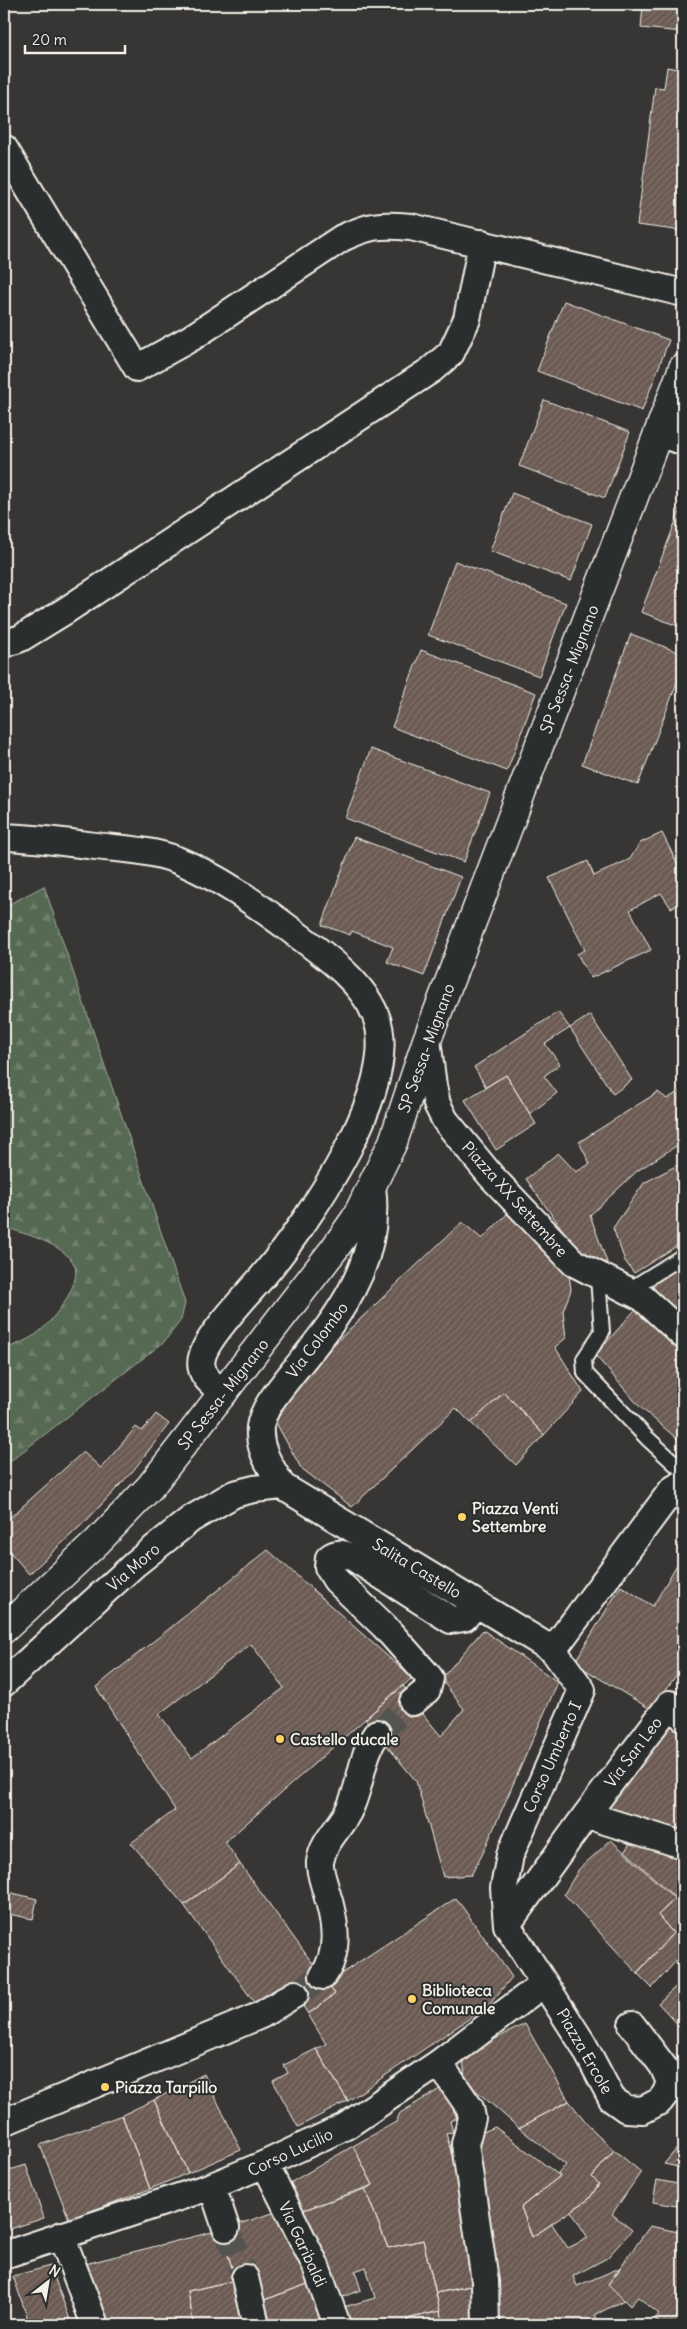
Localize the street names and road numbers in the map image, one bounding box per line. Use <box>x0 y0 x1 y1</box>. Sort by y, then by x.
street label: SP Sessa- Mignano <box>535 602 603 736</box>
street label: SP Sessa- Mignano <box>393 981 459 1115</box>
street label: Piazza XX Settembre <box>458 1137 572 1261</box>
street label: Via Colombo <box>282 1298 352 1382</box>
street label: SP Sessa- Mignano <box>173 1334 273 1454</box>
street label: Salita Castello <box>369 1534 465 1602</box>
street label: Via Moro <box>102 1539 164 1595</box>
street label: Corso Umberto I <box>518 1698 586 1816</box>
street label: Via San Leo <box>600 1713 666 1791</box>
street label: Piazza Ercole <box>552 2005 618 2097</box>
street label: Corso Lucilio <box>244 2124 336 2180</box>
street label: Via Garibaldi <box>275 2198 331 2290</box>

